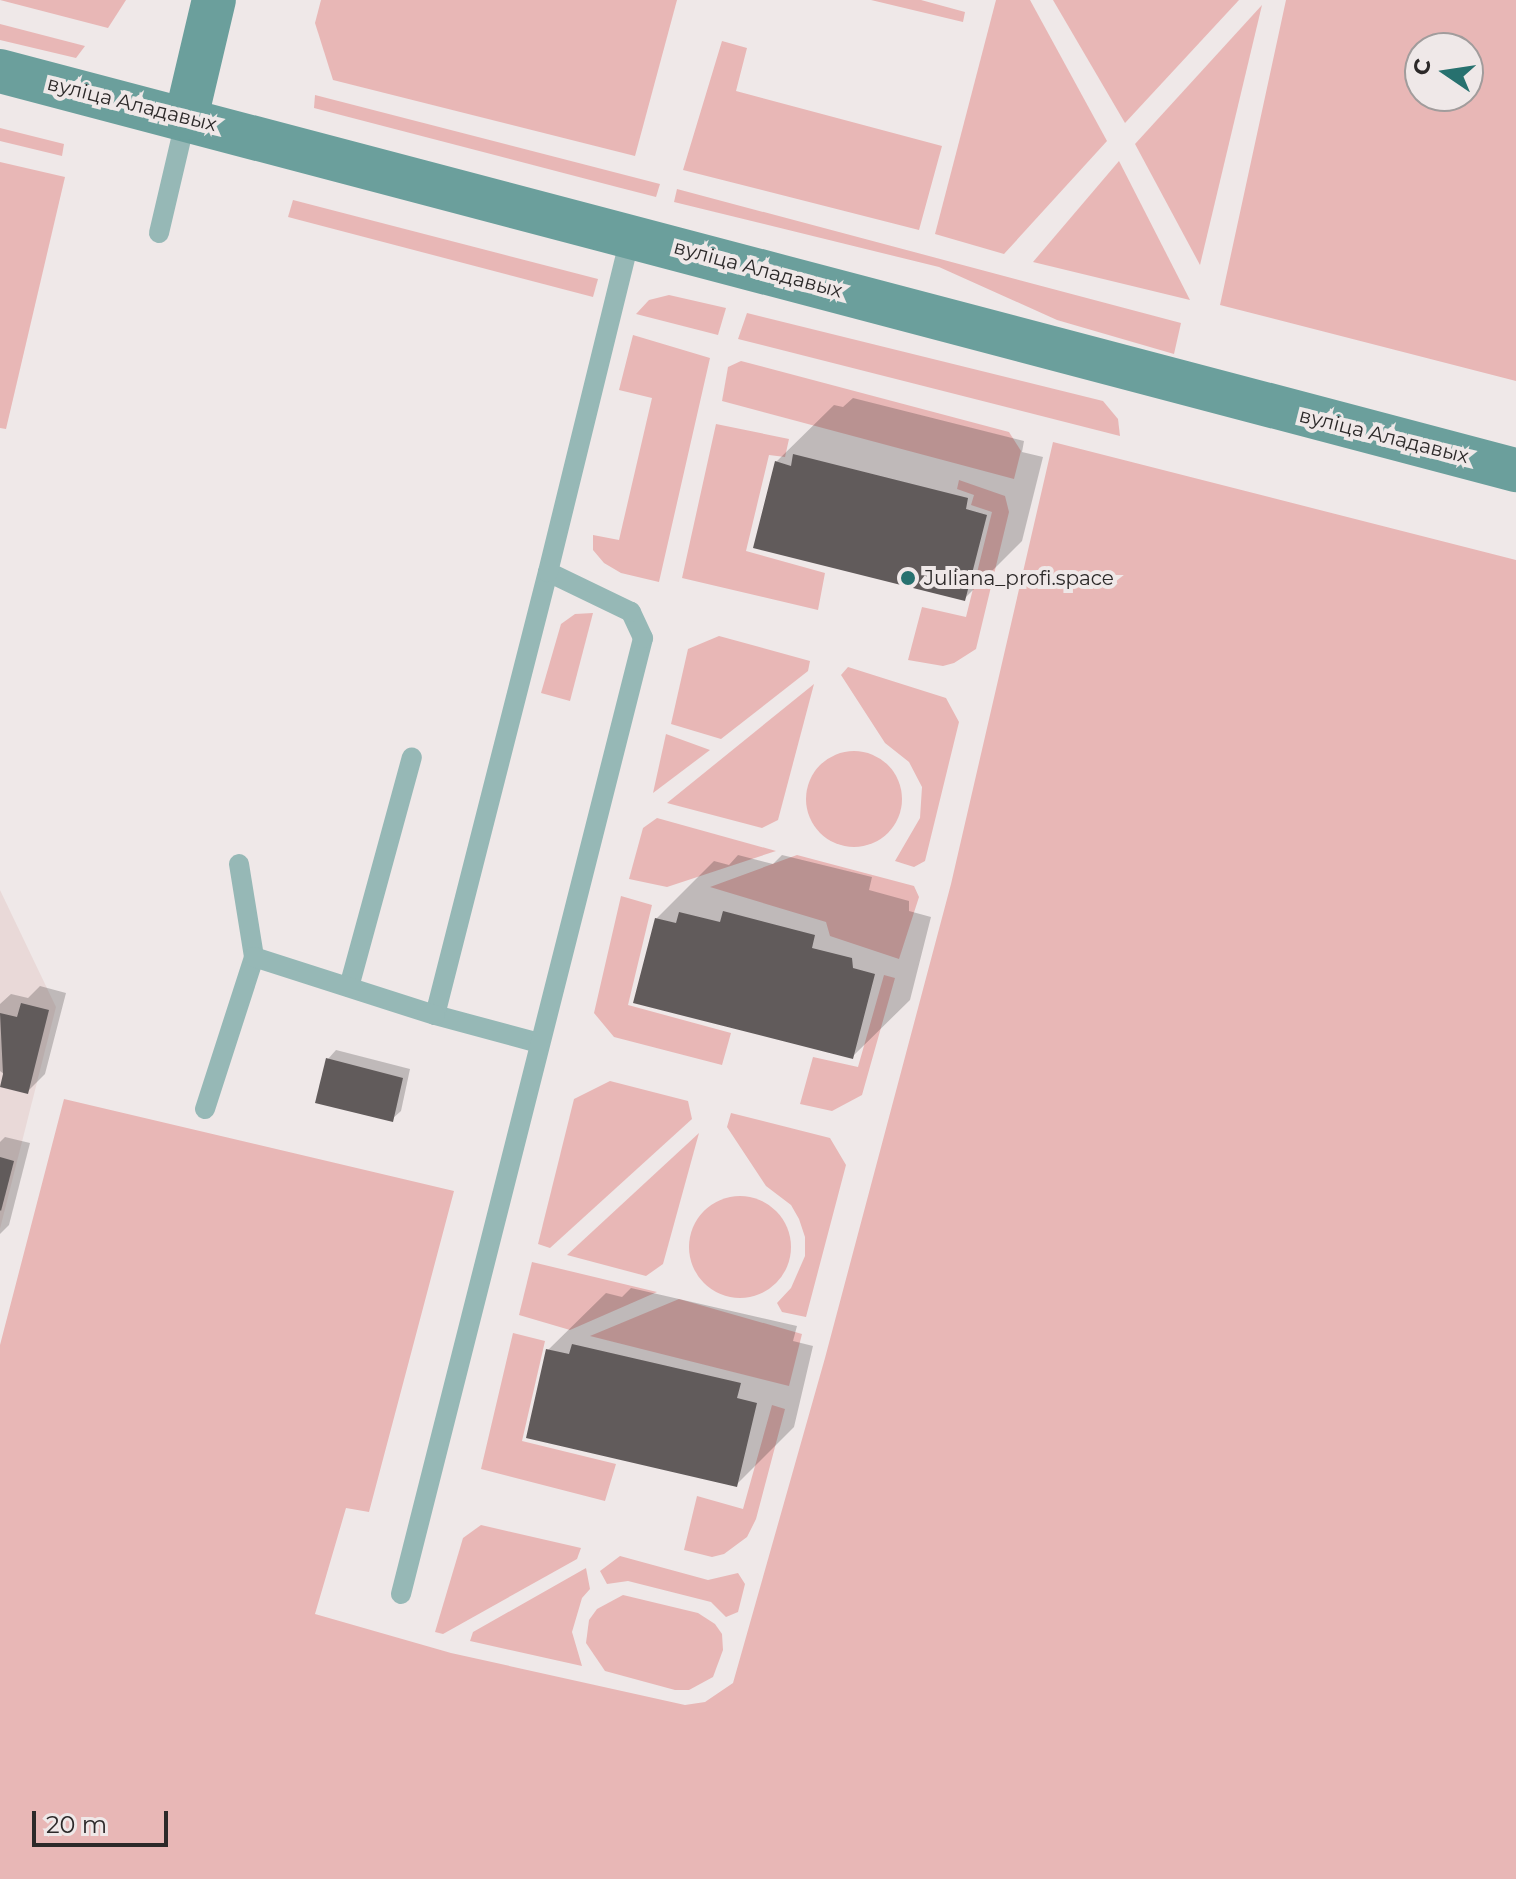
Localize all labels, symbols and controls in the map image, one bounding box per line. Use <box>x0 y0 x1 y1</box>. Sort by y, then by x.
north arrow <box>1404 32 1484 112</box>
text: С <box>1407 56 1437 78</box>
street label: вуліца Аладавых <box>45 71 219 137</box>
street label: вуліца Аладавых <box>671 235 845 303</box>
street label: вуліца Аладавых <box>1297 403 1471 469</box>
place label: Juliana_profi.space <box>924 566 1114 590</box>
marker: Juliana_profi.space <box>899 569 917 587</box>
scale bar <box>36 1795 172 1845</box>
text: 20 m <box>46 1810 107 1839</box>

